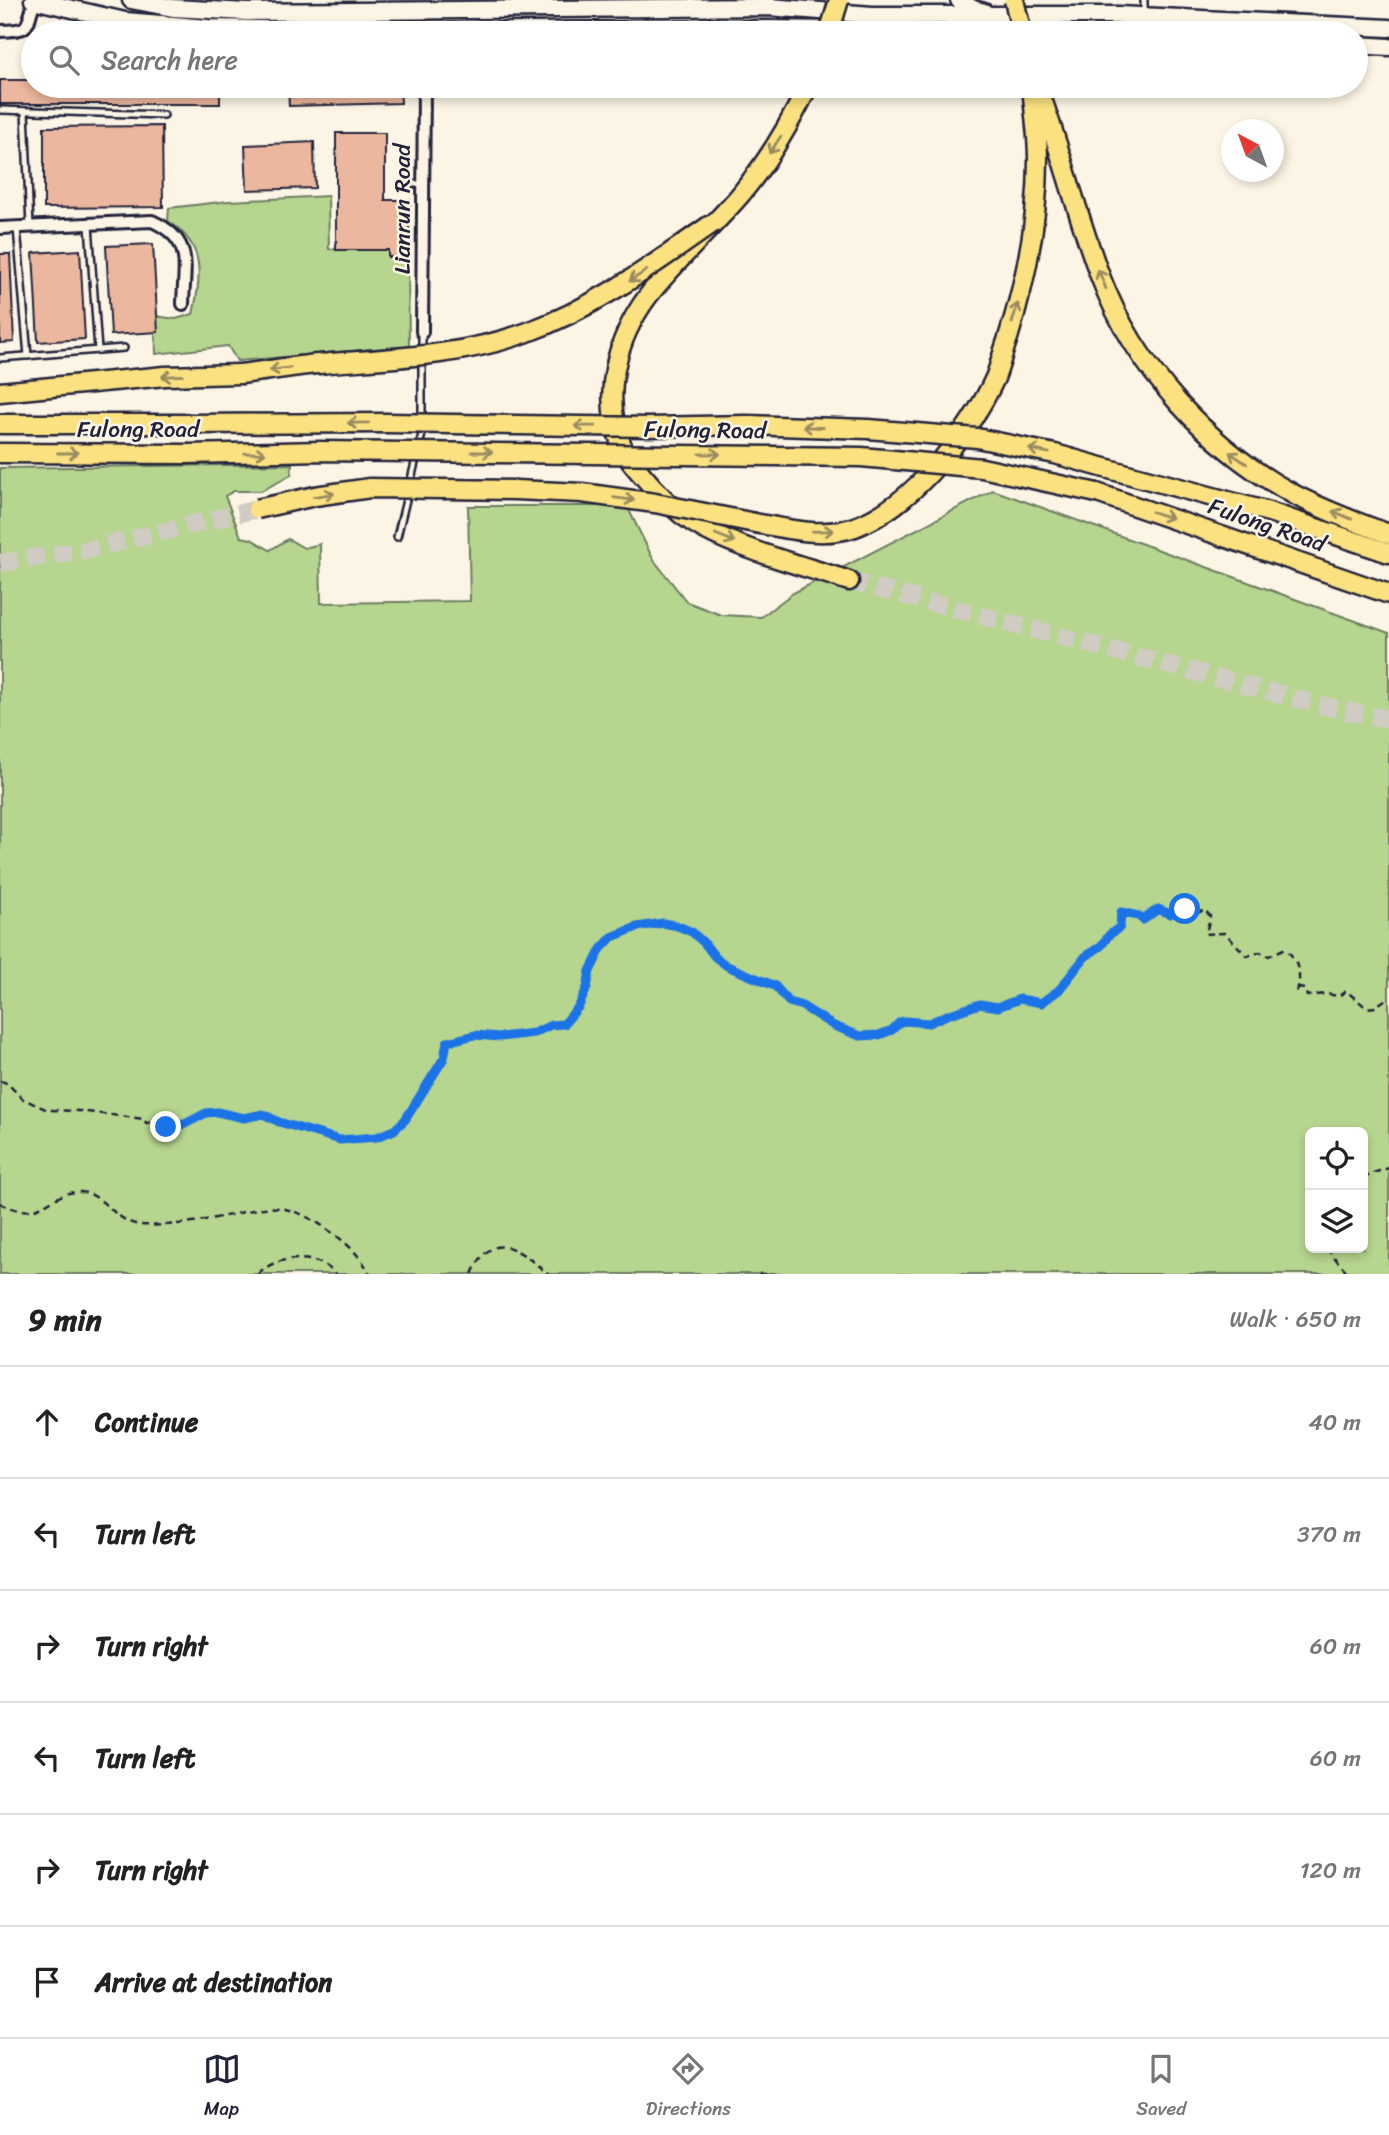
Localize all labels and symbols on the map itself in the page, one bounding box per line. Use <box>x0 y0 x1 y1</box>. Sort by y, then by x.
north arrow <box>1221 119 1284 182</box>
one-way arrow <box>768 135 782 155</box>
street label: Lianrun Road <box>382 142 423 274</box>
one-way arrow <box>1095 269 1108 290</box>
one-way arrow <box>628 270 648 284</box>
one-way arrow <box>1009 302 1022 324</box>
one-way arrow <box>269 362 292 375</box>
one-way arrow <box>160 370 183 383</box>
street label: Fulong Road <box>644 408 768 452</box>
street label: Fulong Road <box>77 409 201 450</box>
one-way arrow <box>347 417 370 430</box>
one-way arrow <box>574 419 597 433</box>
one-way arrow <box>802 420 825 433</box>
one-way arrow <box>1028 443 1051 457</box>
one-way arrow <box>471 445 494 459</box>
one-way arrow <box>56 446 79 460</box>
one-way arrow <box>243 446 266 459</box>
one-way arrow <box>698 447 721 461</box>
one-way arrow <box>1229 450 1248 465</box>
street label: Fulong Road <box>1203 486 1333 565</box>
one-way arrow <box>312 488 335 501</box>
one-way arrow <box>612 493 635 506</box>
one-way arrow <box>1332 507 1353 520</box>
one-way arrow <box>1151 509 1173 522</box>
one-way arrow <box>811 524 834 537</box>
one-way arrow <box>714 532 736 545</box>
route start <box>1169 893 1200 924</box>
route end <box>150 1111 181 1142</box>

